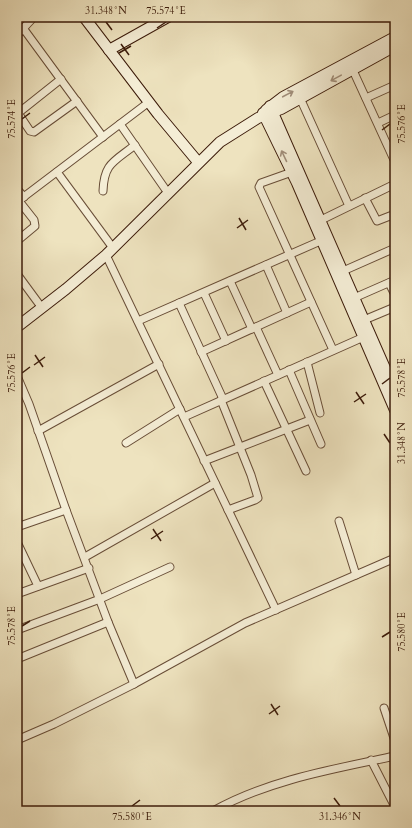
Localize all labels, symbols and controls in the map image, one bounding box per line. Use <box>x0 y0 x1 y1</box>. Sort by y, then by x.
text: 31.348°N <box>85 4 127 18</box>
text: 75.574°E <box>146 4 186 18</box>
one-way arrow <box>330 75 342 83</box>
one-way arrow <box>282 90 294 98</box>
text: 75.574°E <box>5 99 19 139</box>
text: 75.576°E <box>395 104 409 144</box>
one-way arrow <box>280 151 287 163</box>
text: 75.576°E <box>5 353 19 393</box>
text: 75.578°E <box>395 358 409 398</box>
text: 31.348°N <box>395 422 409 464</box>
text: 75.578°E <box>5 606 19 646</box>
text: 75.580°E <box>395 612 409 652</box>
text: 75.580°E <box>112 810 152 824</box>
text: 31.346°N <box>319 810 361 824</box>

